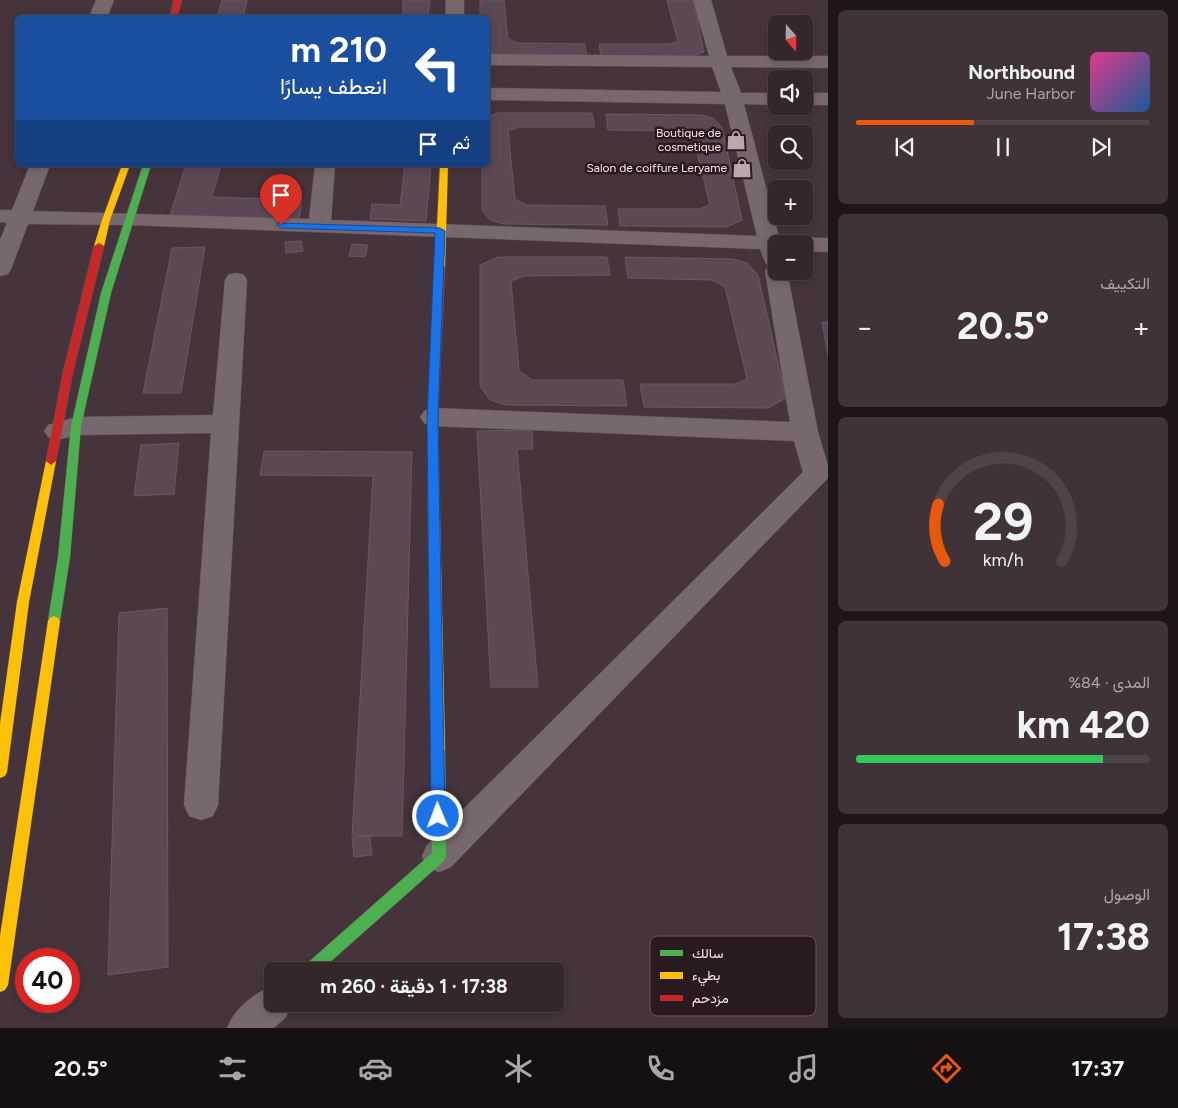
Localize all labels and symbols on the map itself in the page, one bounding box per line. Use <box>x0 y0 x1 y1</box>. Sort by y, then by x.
north arrow <box>768 15 812 60</box>
place label: Boutique de cosmetique <box>656 126 721 154</box>
shop icon: Boutique de cosmetique <box>725 129 747 151</box>
shop icon: Salon de coiffure Leryame <box>731 157 753 179</box>
place label: Salon de coiffure Leryame <box>586 161 727 175</box>
pin <box>260 174 302 225</box>
position arrow <box>411 789 463 841</box>
legend <box>650 936 816 1016</box>
text: سالك <box>692 945 723 962</box>
speed limit sign: 40 <box>15 948 80 1013</box>
text: بطيء <box>692 967 720 987</box>
text: مزدحم <box>692 990 729 1007</box>

